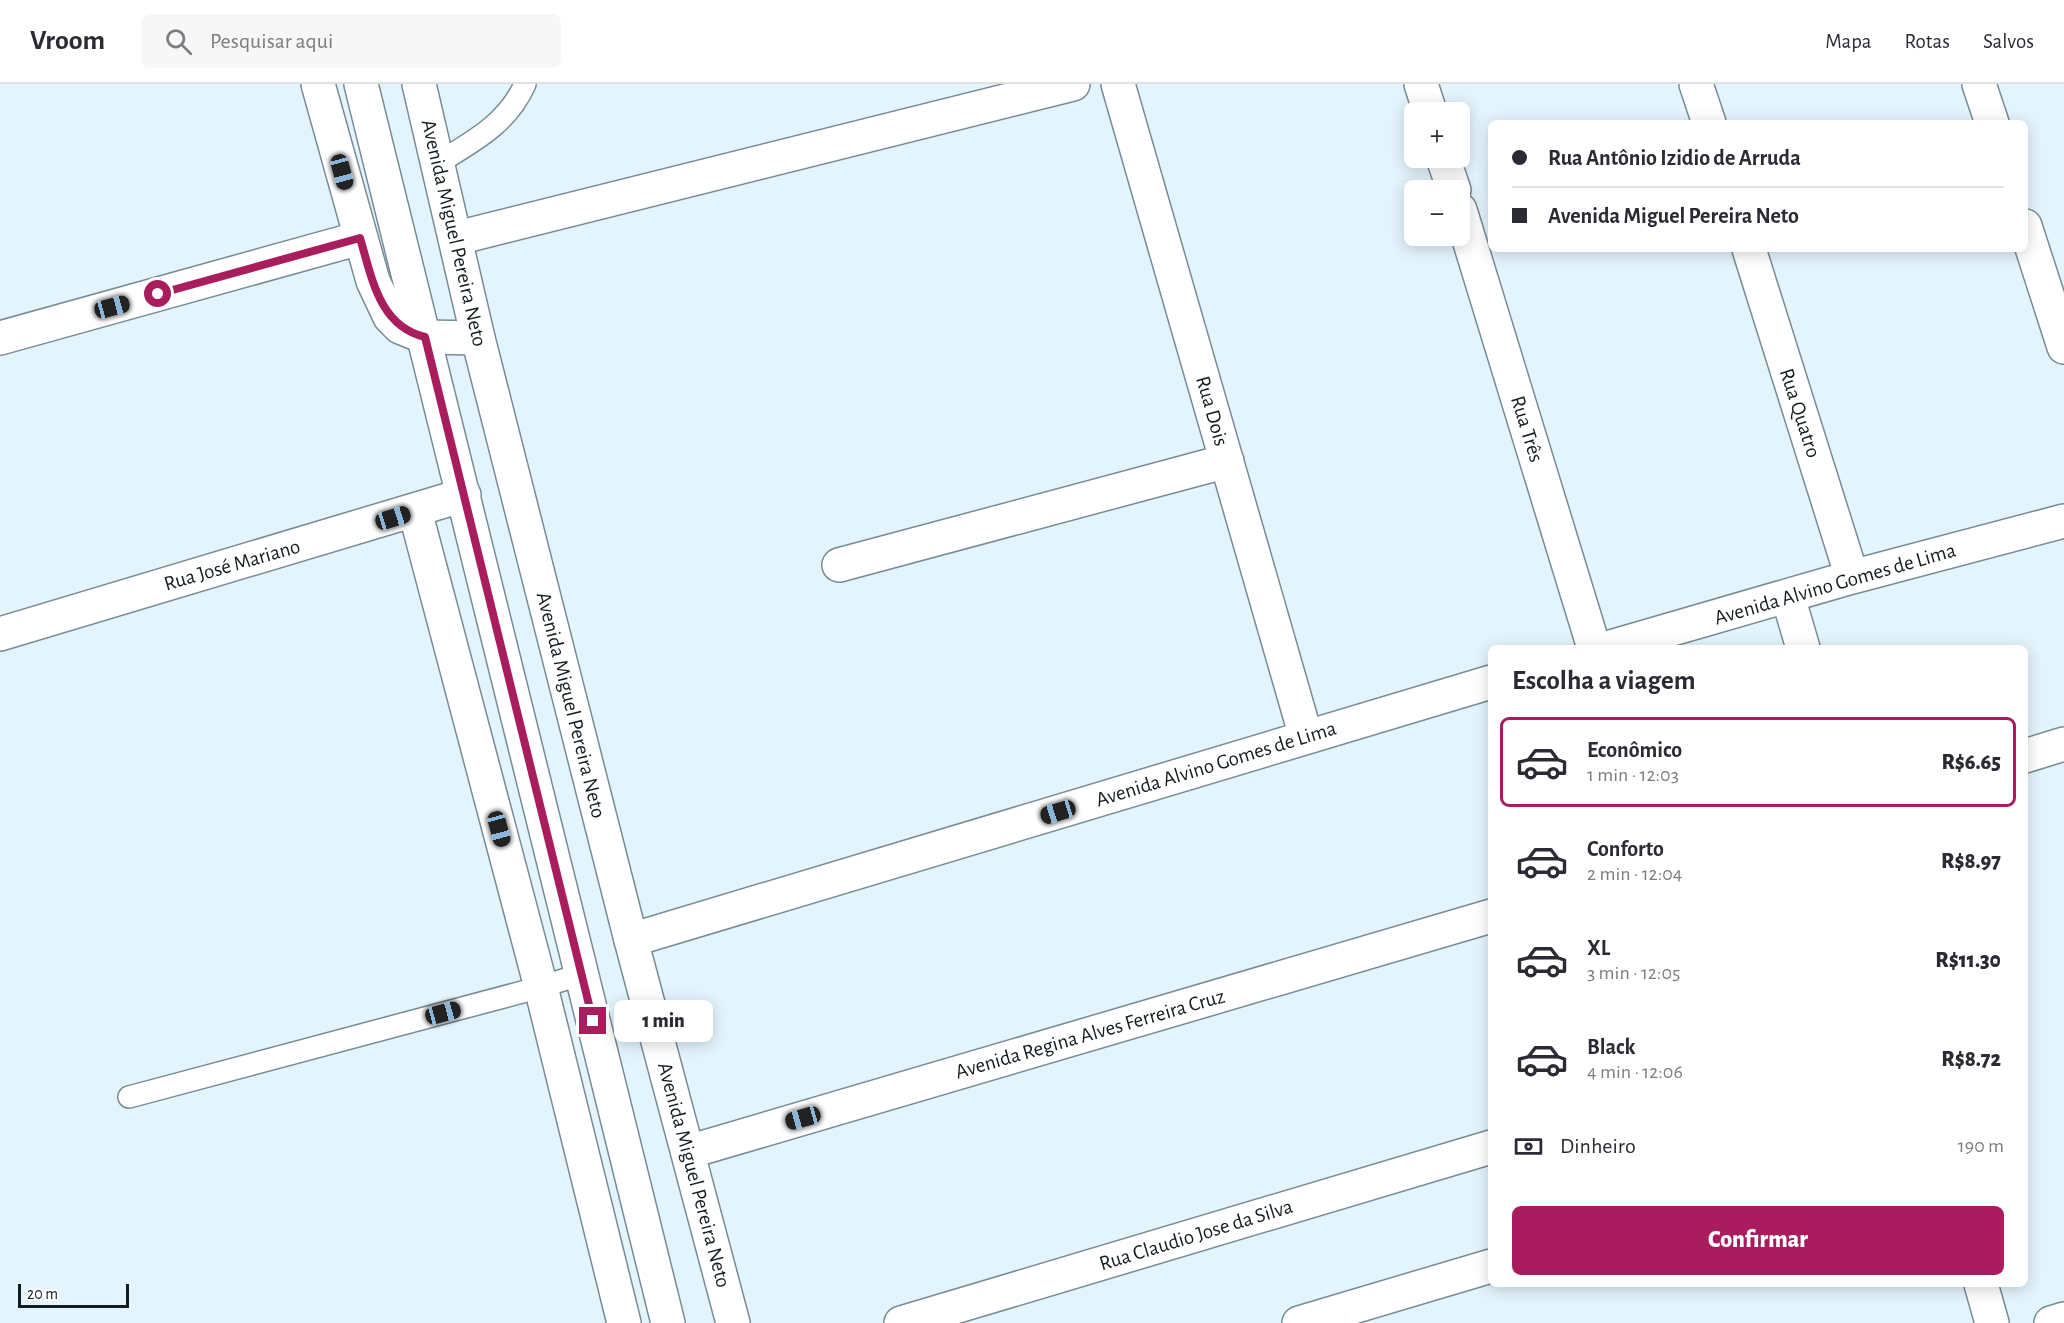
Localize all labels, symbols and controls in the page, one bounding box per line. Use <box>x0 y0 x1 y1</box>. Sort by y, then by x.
search box <box>141 14 561 68</box>
icon: search <box>162 25 195 58</box>
text: Vroom <box>30 27 105 55</box>
text: Pesquisar aqui <box>210 30 333 52</box>
text: Mapa <box>1825 31 1872 52</box>
text: Rotas <box>1905 31 1950 52</box>
text: Salvos <box>1983 31 2034 52</box>
map controls <box>1404 102 1470 246</box>
button: + <box>1404 102 1470 168</box>
street label: Avenida Miguel Pereira Neto <box>418 118 490 348</box>
text: Rua Antônio Izidio de Arruda <box>1548 147 1801 169</box>
car <box>329 152 355 192</box>
button: − <box>1404 180 1470 246</box>
text: Avenida Miguel Pereira Neto <box>1548 205 1799 227</box>
route start <box>144 280 171 307</box>
car <box>92 294 132 320</box>
street label: Rua Quatro <box>1776 366 1824 460</box>
street label: Rua Dois <box>1192 374 1232 448</box>
street label: Rua Três <box>1507 393 1547 465</box>
car <box>373 504 413 532</box>
street label: Rua José Mariano <box>161 536 303 594</box>
street label: Avenida Alvino Gomes de Lima <box>1712 539 1958 629</box>
street label: Avenida Miguel Pereira Neto <box>533 590 609 820</box>
text: Escolha a viagem <box>1512 667 1695 694</box>
street label: Avenida Alvino Gomes de Lima <box>1093 717 1339 811</box>
icon: car <box>1515 735 1569 789</box>
text: Econômico <box>1587 739 1682 761</box>
text: R$6.65 <box>1941 751 2001 773</box>
text: 1 min · 12:03 <box>1587 765 1679 785</box>
car <box>1038 798 1078 826</box>
car <box>486 809 512 849</box>
icon: car <box>1515 834 1569 888</box>
text: Conforto <box>1587 838 1664 860</box>
text: R$8.97 <box>1941 850 2001 872</box>
text: 2 min · 12:04 <box>1587 864 1682 884</box>
icon: car <box>1515 933 1569 987</box>
text: XL <box>1587 937 1610 959</box>
text: R$11.30 <box>1935 949 2001 971</box>
text: 3 min · 12:05 <box>1587 963 1680 983</box>
street label: Avenida Regina Alves Ferreira Cruz <box>953 985 1227 1083</box>
car <box>423 1000 463 1026</box>
callout: 1 min <box>614 1000 713 1042</box>
route end <box>579 1007 606 1034</box>
text: 1 min <box>642 1011 685 1031</box>
icon: car <box>1515 1032 1569 1086</box>
text: Black <box>1587 1036 1635 1058</box>
text: R$8.72 <box>1941 1048 2001 1070</box>
street label: Avenida Miguel Pereira Neto <box>654 1060 734 1290</box>
text: 4 min · 12:06 <box>1587 1062 1683 1082</box>
car <box>783 1104 823 1132</box>
icon: cash <box>1512 1130 1545 1163</box>
text: Dinheiro <box>1560 1135 1636 1157</box>
text: 190 m <box>1958 1136 2004 1156</box>
street label: Rua Claudio Jose da Silva <box>1097 1195 1296 1274</box>
button: Confirmar <box>1512 1206 2004 1275</box>
scale bar <box>18 1281 129 1308</box>
text: 20 m <box>27 1286 58 1302</box>

